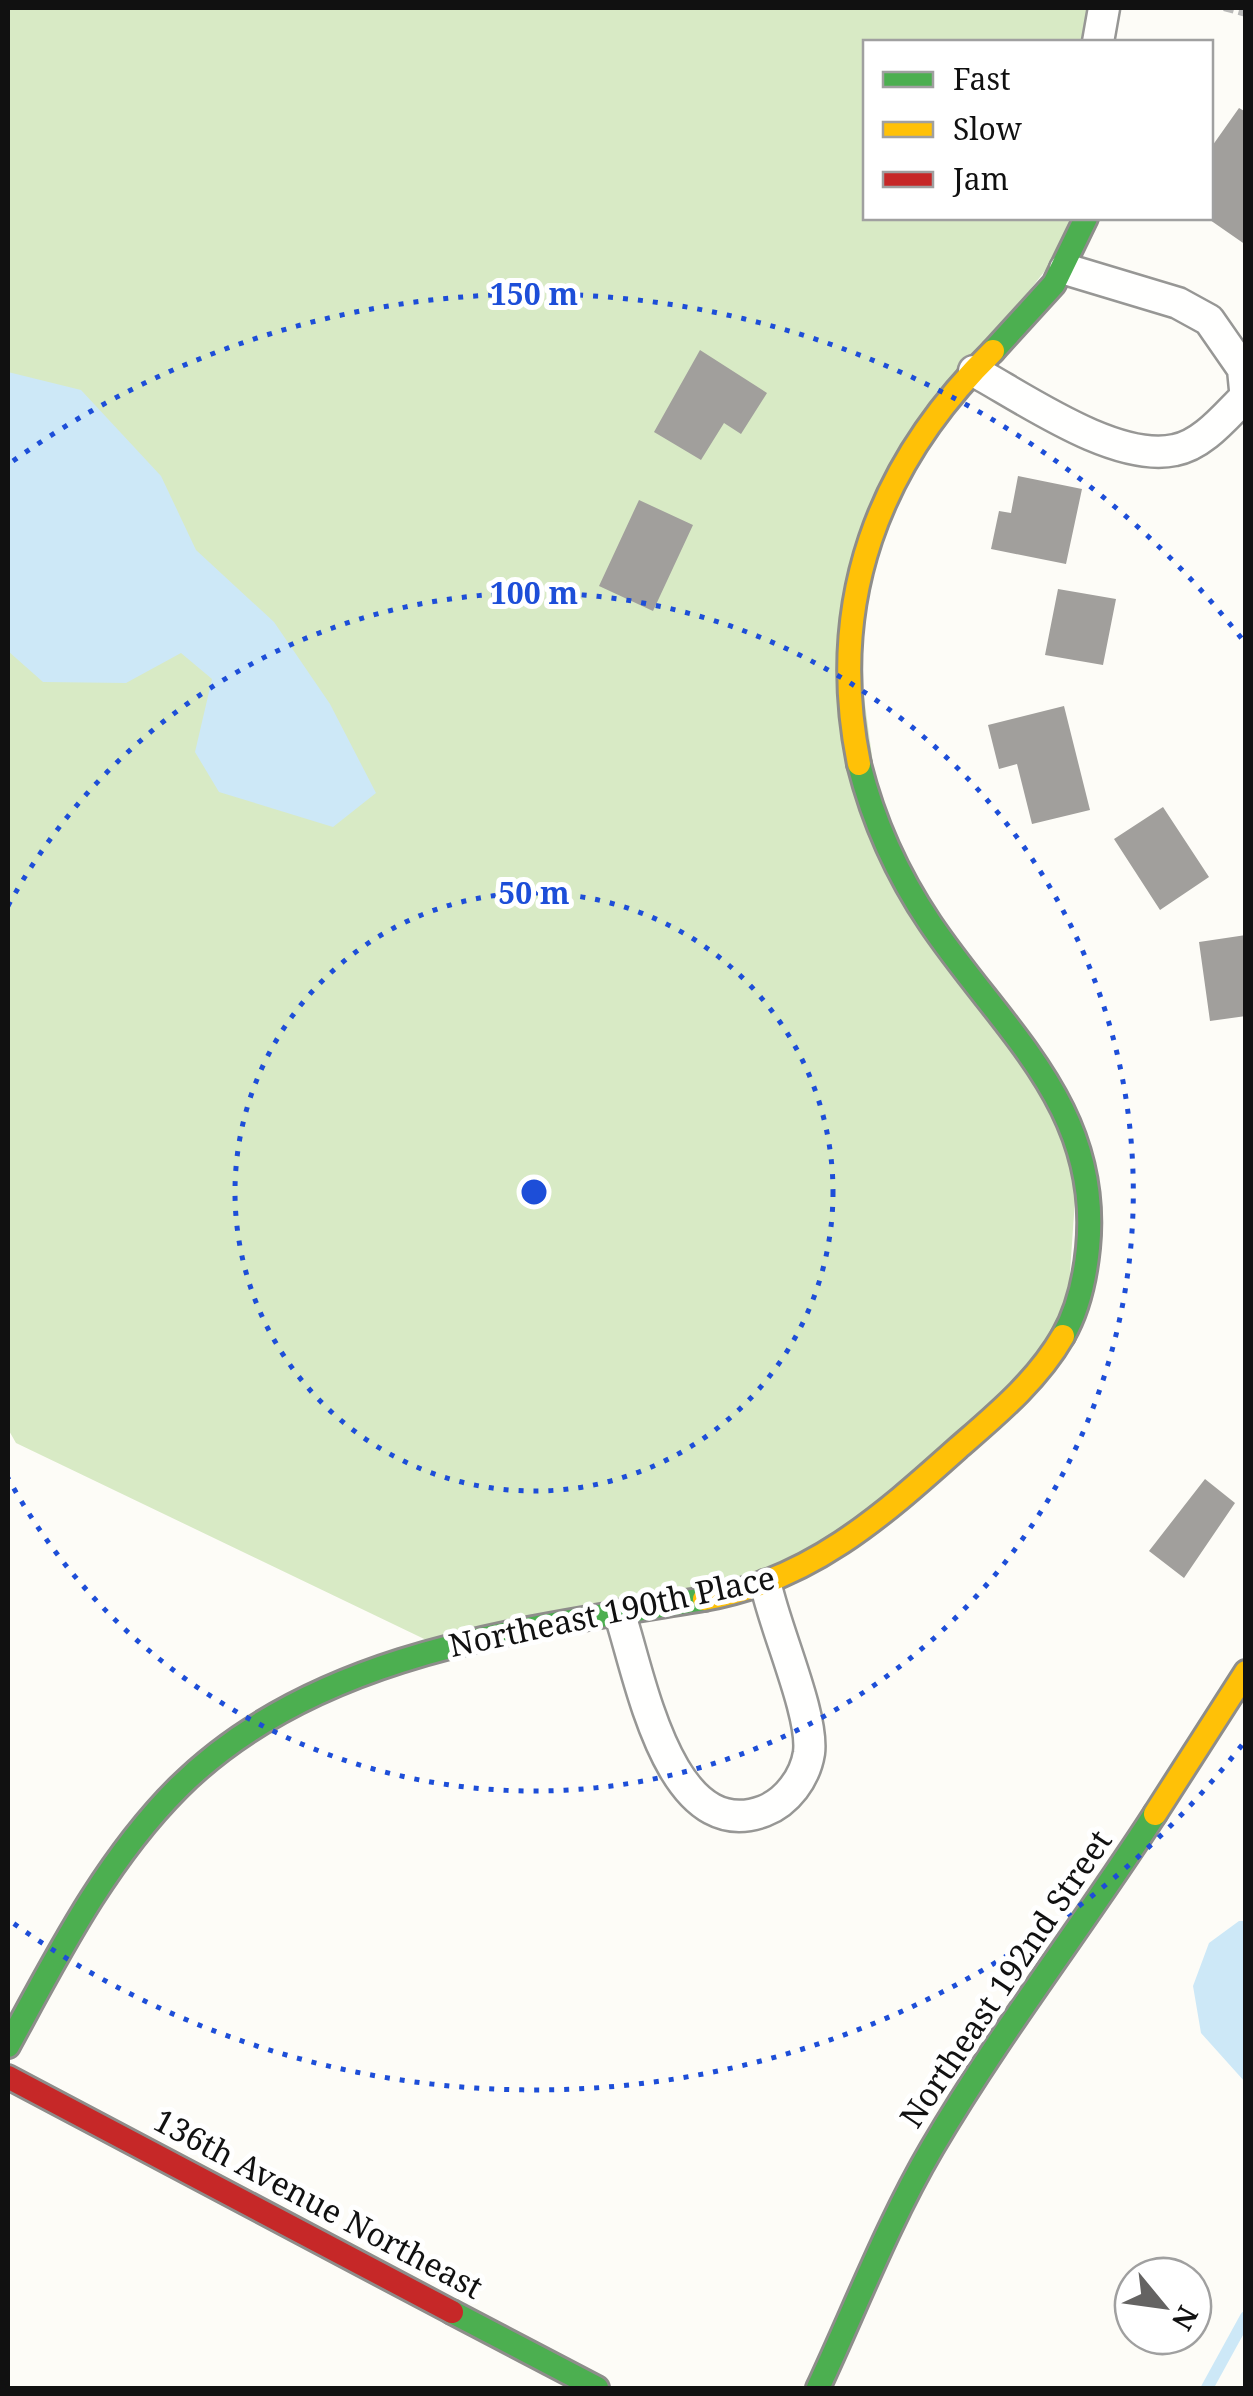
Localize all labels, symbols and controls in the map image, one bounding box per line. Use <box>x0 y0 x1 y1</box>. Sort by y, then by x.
legend <box>863 40 1213 220</box>
text: Fast <box>953 58 1010 99</box>
text: Slow <box>953 108 1022 149</box>
text: Jam <box>952 158 1009 199</box>
text: 150 m <box>490 273 578 314</box>
text: 100 m <box>490 572 578 613</box>
text: 50 m <box>498 872 570 913</box>
centre of rings <box>516 1174 552 1210</box>
street label: Northeast 190th Place <box>445 1555 779 1666</box>
street label: Northeast 192nd Street <box>889 1821 1121 2135</box>
street label: 136th Avenue Northeast <box>147 2098 491 2308</box>
north arrow <box>1113 2256 1213 2356</box>
text: N <box>1164 2300 1208 2337</box>

